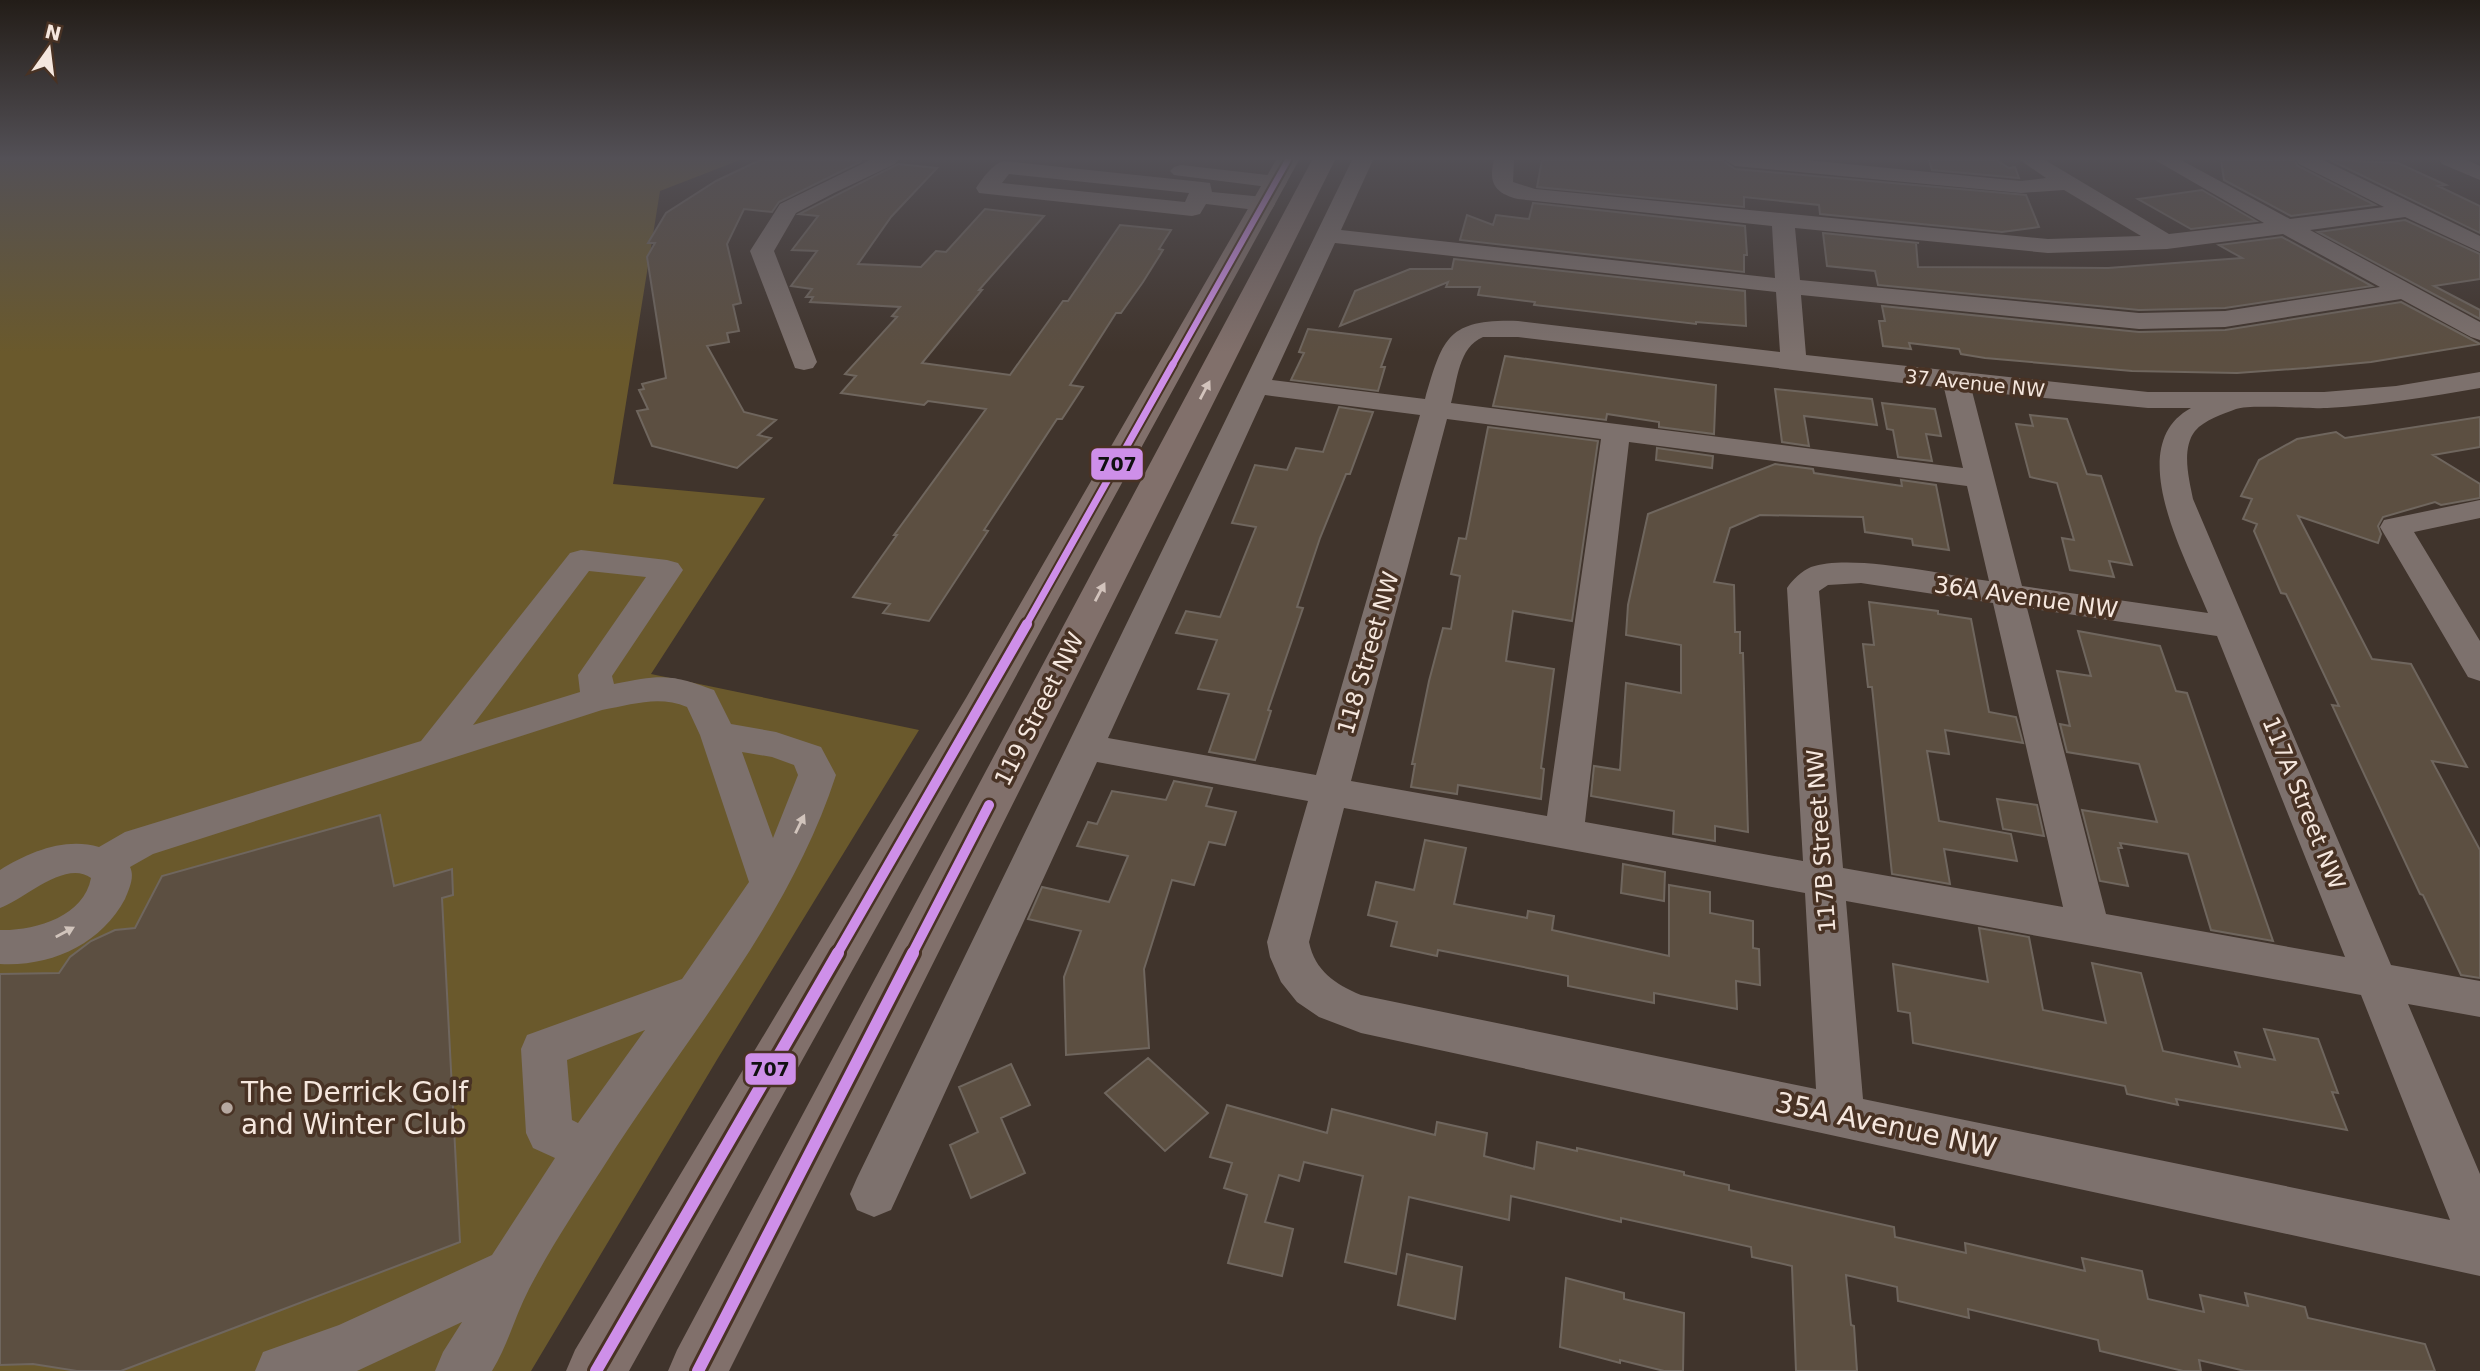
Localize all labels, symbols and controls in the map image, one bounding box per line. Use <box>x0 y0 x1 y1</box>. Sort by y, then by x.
north arrow <box>14 14 84 84</box>
text: N <box>43 20 63 45</box>
street label: 37 Avenue NW <box>1904 365 2046 401</box>
one-way arrow <box>1199 380 1211 400</box>
line badge: 707 <box>1090 447 1144 481</box>
text: 707 <box>1097 453 1137 475</box>
street label: 118 Street NW <box>1332 568 1404 738</box>
street label: 36A Avenue NW <box>1933 571 2119 623</box>
one-way arrow <box>1094 582 1105 602</box>
street label: 119 Street NW <box>989 628 1089 790</box>
street label: 117A Street NW <box>2257 713 2351 893</box>
street label: 117B Street NW <box>1802 748 1840 934</box>
one-way arrow <box>795 814 806 834</box>
one-way arrow <box>55 926 75 938</box>
line badge: 707 <box>744 1052 797 1086</box>
text: 707 <box>750 1058 790 1080</box>
place label: The Derrick Golf and Winter Club <box>240 1076 469 1141</box>
street label: 35A Avenue NW <box>1772 1085 2000 1165</box>
marker: The Derrick Golf and Winter Club <box>219 1100 235 1116</box>

